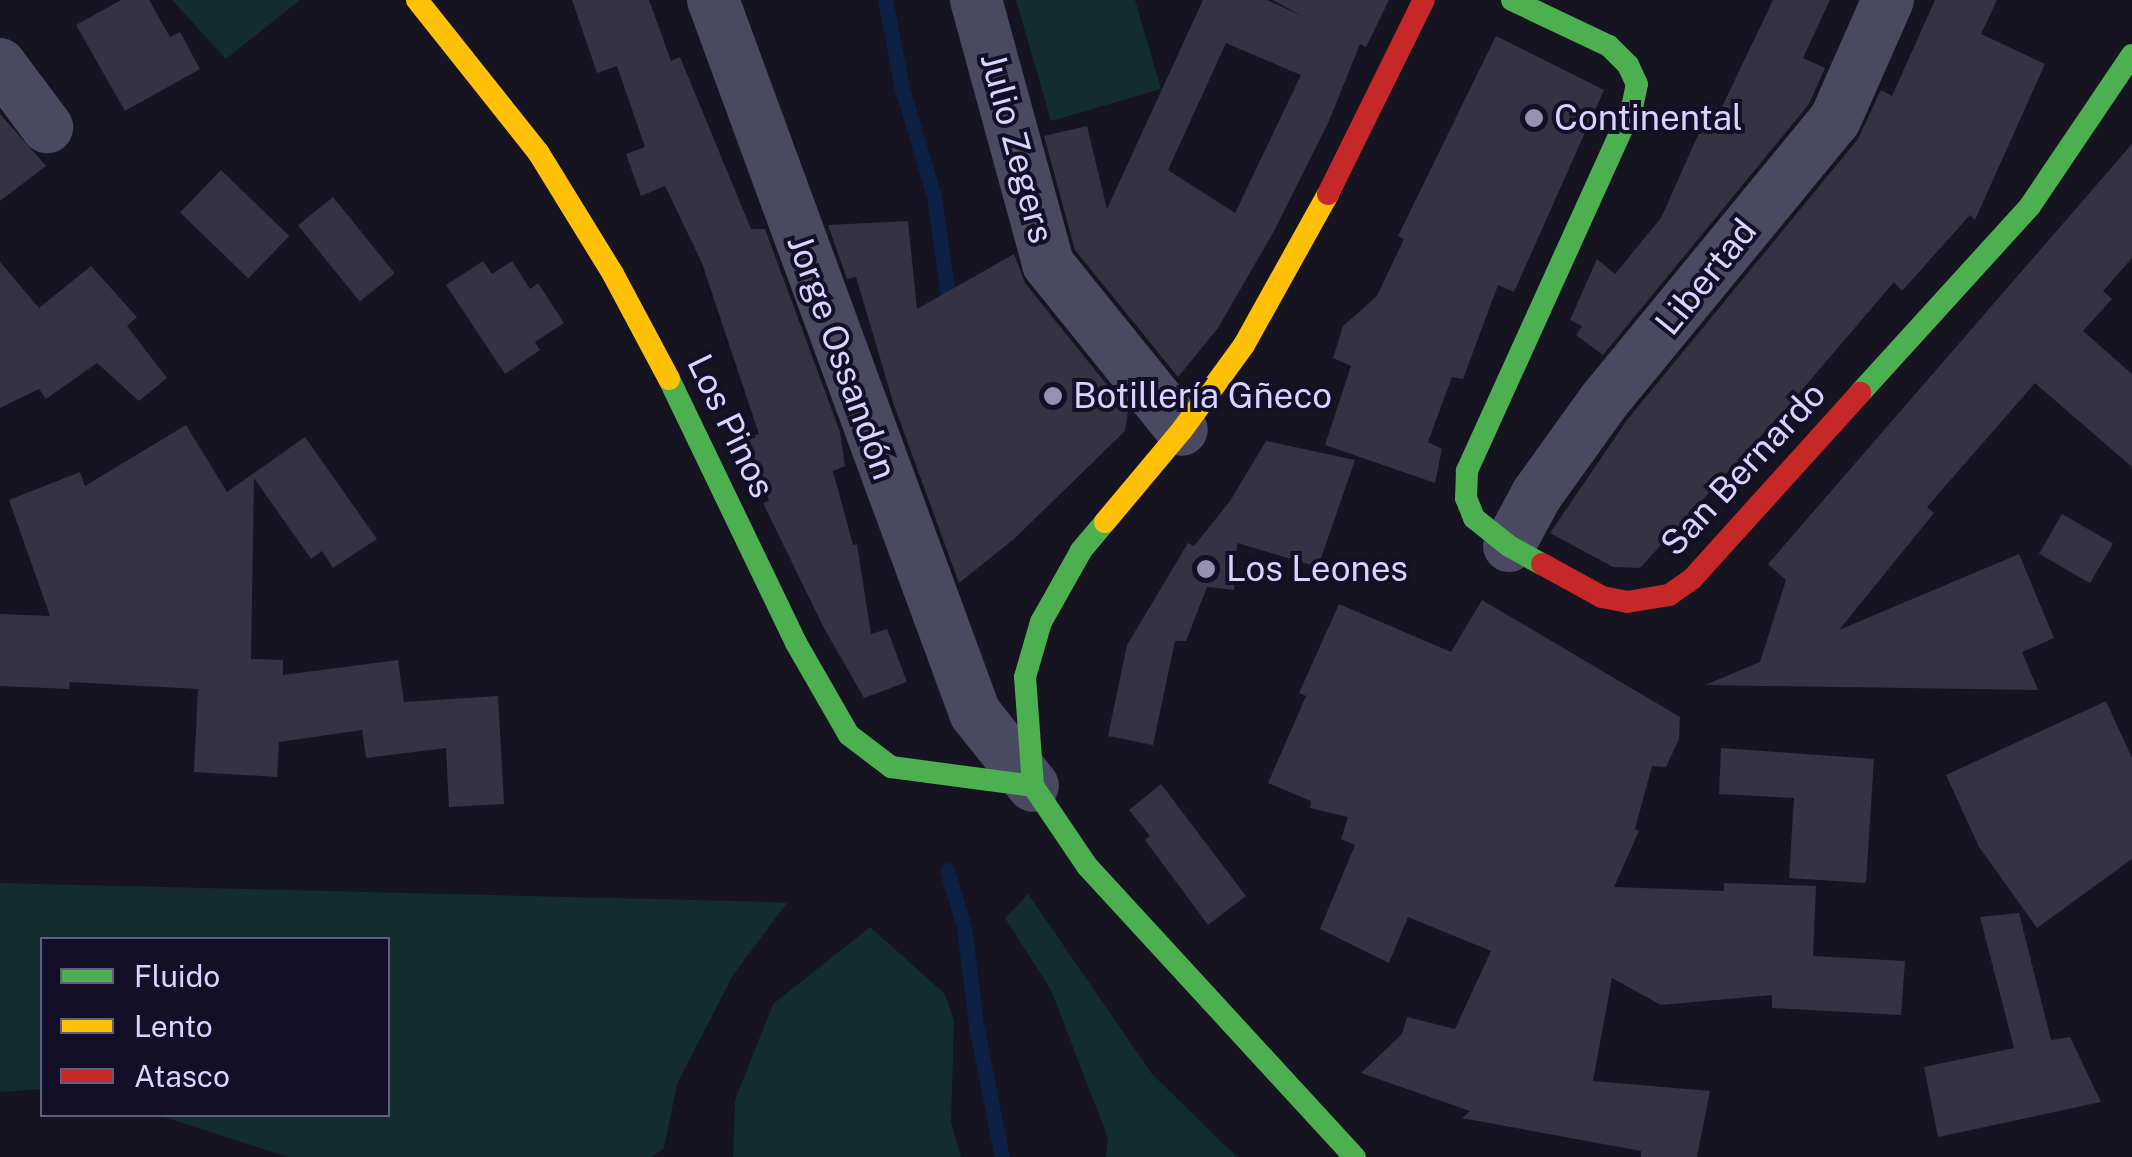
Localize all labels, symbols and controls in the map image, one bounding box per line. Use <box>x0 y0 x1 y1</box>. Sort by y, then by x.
street label: Julio Zegers <box>971 48 1063 248</box>
place label: Continental <box>1554 97 1743 139</box>
marker: Continental <box>1523 107 1545 129</box>
street label: Libertad <box>1647 211 1765 343</box>
street label: Jorge Ossandón <box>778 229 906 485</box>
street label: Los Pinos <box>678 348 784 504</box>
street label: San Bernardo <box>1652 373 1834 565</box>
place label: Botillería Gñeco <box>1073 375 1332 417</box>
marker: Botillería Gñeco <box>1042 385 1064 407</box>
place label: Los Leones <box>1226 548 1408 590</box>
marker: Los Leones <box>1195 558 1217 580</box>
legend <box>40 937 390 1117</box>
text: Fluido <box>134 958 220 994</box>
text: Lento <box>134 1008 213 1044</box>
text: Atasco <box>134 1058 230 1094</box>

